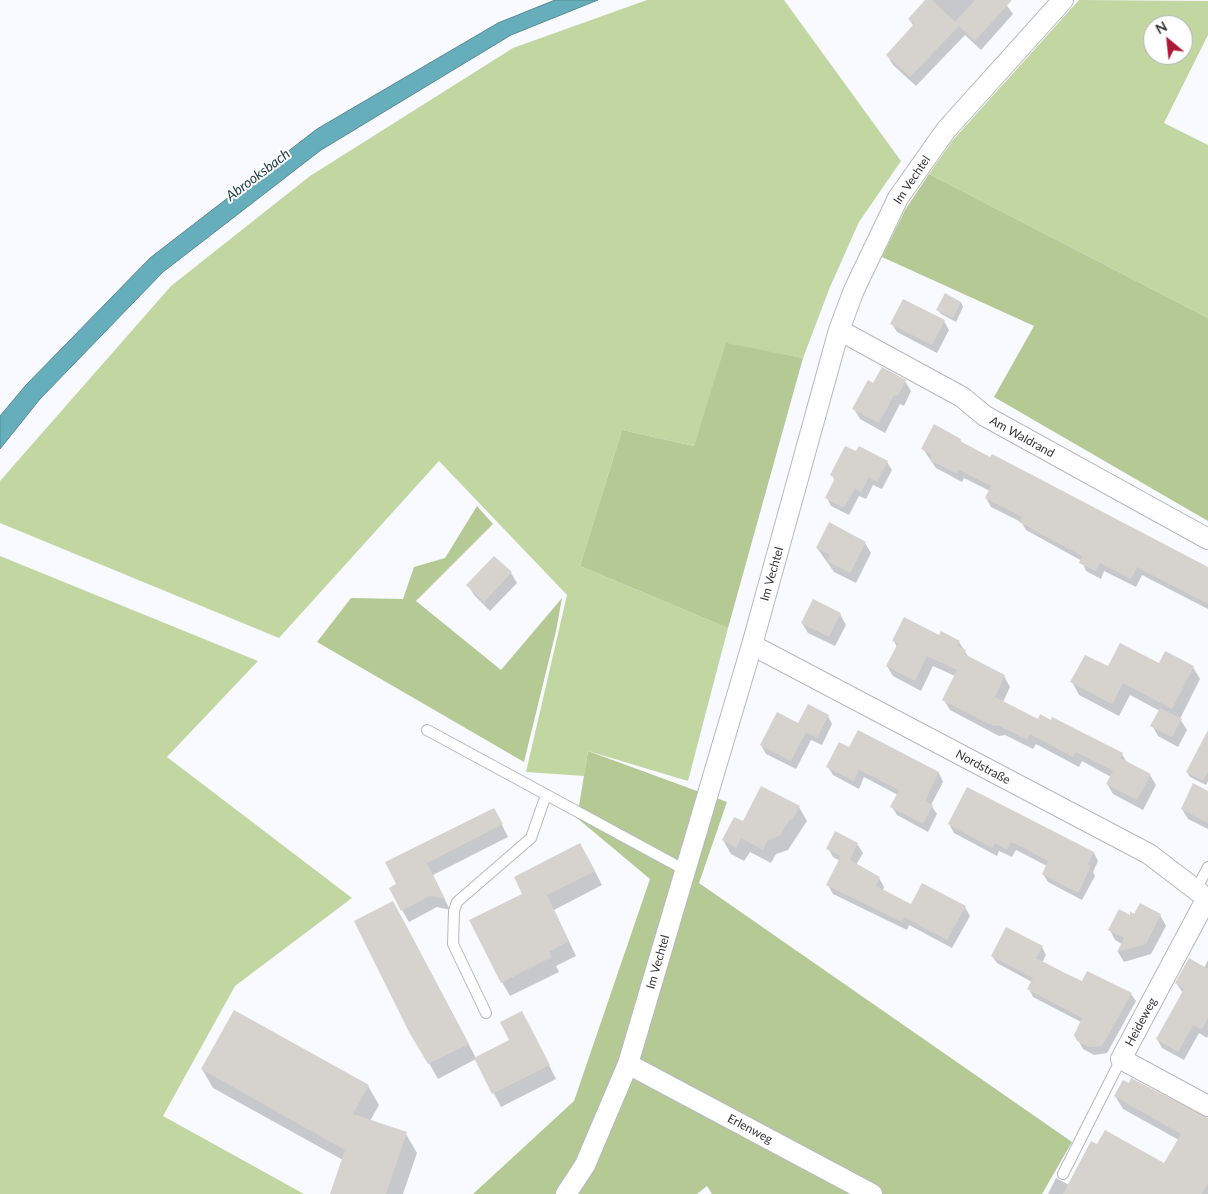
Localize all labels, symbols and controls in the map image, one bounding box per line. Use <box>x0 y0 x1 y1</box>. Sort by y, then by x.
north arrow <box>1143 15 1193 65</box>
text: N <box>1152 17 1170 37</box>
water label: Abrooksbach <box>223 145 293 205</box>
street label: Im Vechtel <box>890 153 934 207</box>
street label: Am Waldrand <box>987 413 1057 461</box>
street label: Im Vechtel <box>757 545 787 603</box>
street label: Nordstraße <box>953 747 1013 787</box>
street label: Im Vechtel <box>643 933 673 991</box>
street label: Heideweg <box>1122 995 1160 1049</box>
street label: Erlenweg <box>725 1111 775 1147</box>

